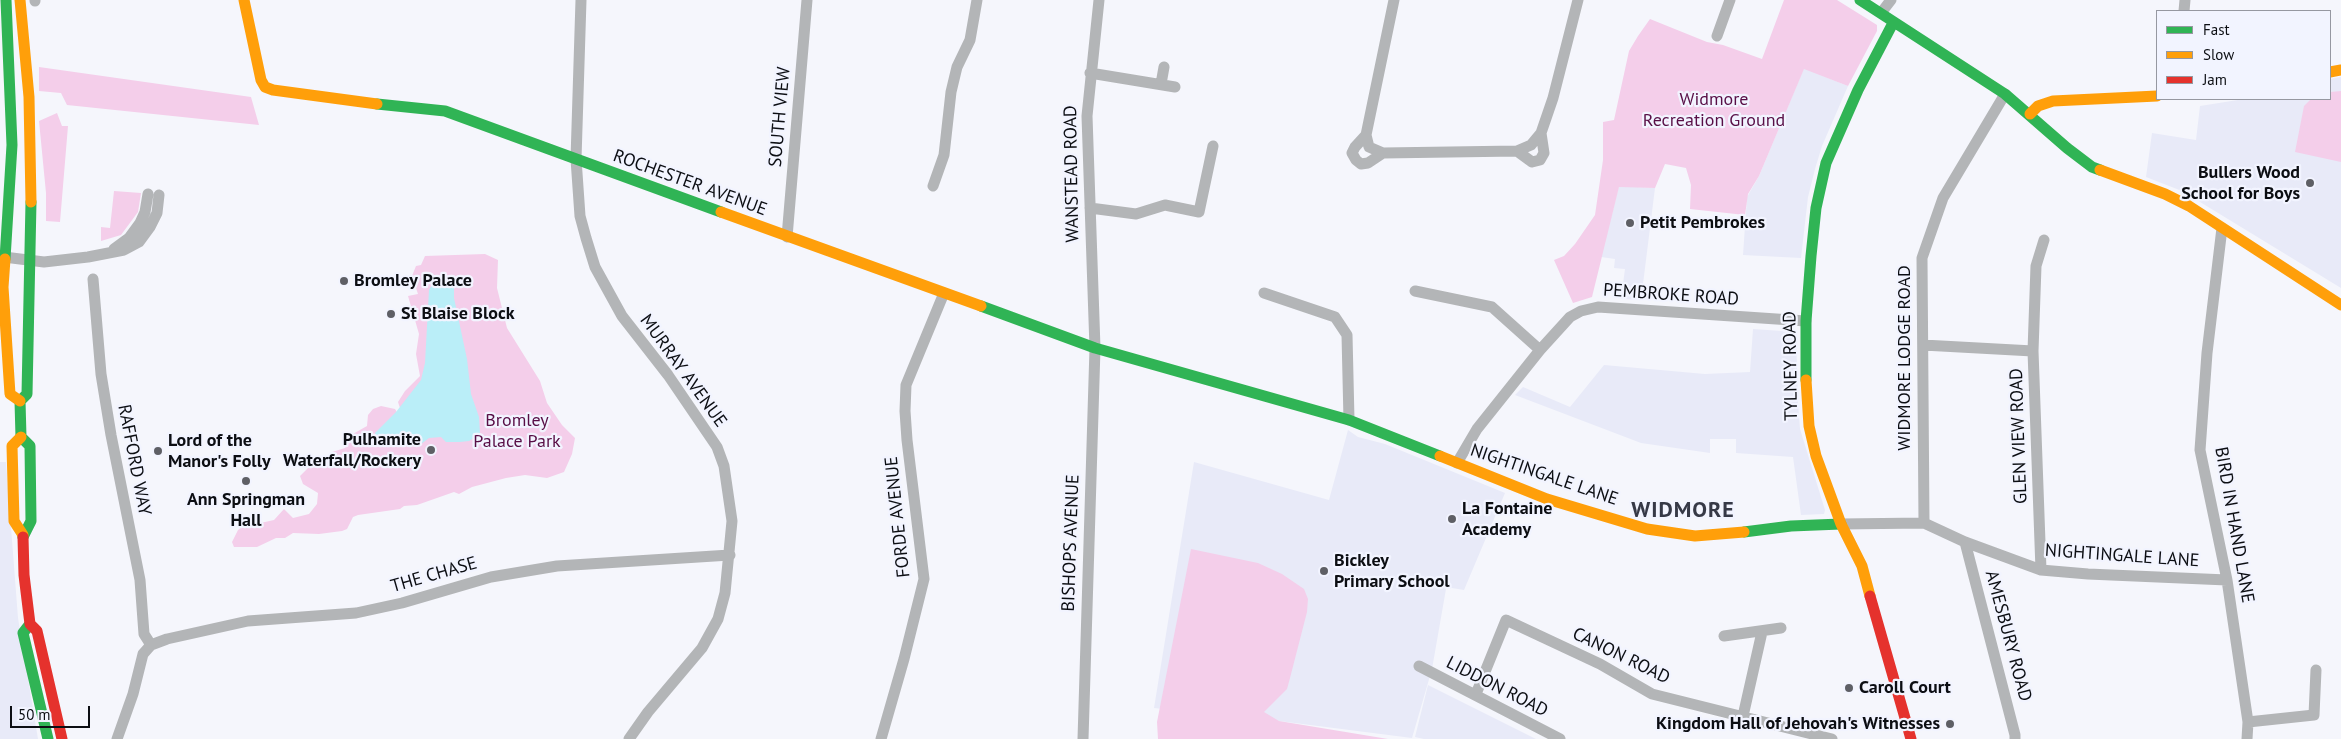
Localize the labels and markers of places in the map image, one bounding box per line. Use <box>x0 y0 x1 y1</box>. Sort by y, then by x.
place label: Bullers Wood School for Boys <box>2181 162 2300 204</box>
marker: Bullers Wood School for Boys <box>2304 177 2316 189</box>
place label: Petit Pembrokes <box>1640 212 1765 234</box>
marker: Petit Pembrokes <box>1624 217 1636 229</box>
place label: Bromley Palace <box>354 270 472 292</box>
marker: Bromley Palace <box>338 275 350 287</box>
place label: St Blaise Block <box>401 303 515 325</box>
marker: St Blaise Block <box>385 308 397 320</box>
place label: Pulhamite Waterfall/Rockery <box>283 429 421 472</box>
place label: Lord of the Manor's Folly <box>168 430 271 472</box>
marker: Pulhamite Waterfall/Rockery <box>425 444 437 456</box>
marker: Lord of the Manor's Folly <box>152 445 164 457</box>
marker: Ann Springman Hall <box>240 475 252 487</box>
place label: Ann Springman Hall <box>187 489 305 532</box>
place label: La Fontaine Academy <box>1462 498 1552 540</box>
marker: La Fontaine Academy <box>1446 513 1458 525</box>
place label: Bickley Primary School <box>1334 550 1450 592</box>
marker: Bickley Primary School <box>1318 565 1330 577</box>
place label: Caroll Court <box>1859 677 1951 699</box>
marker: Caroll Court <box>1843 682 1855 694</box>
place label: Kingdom Hall of Jehovah's Witnesses <box>1656 713 1940 735</box>
marker: Kingdom Hall of Jehovah's Witnesses <box>1944 718 1956 730</box>

